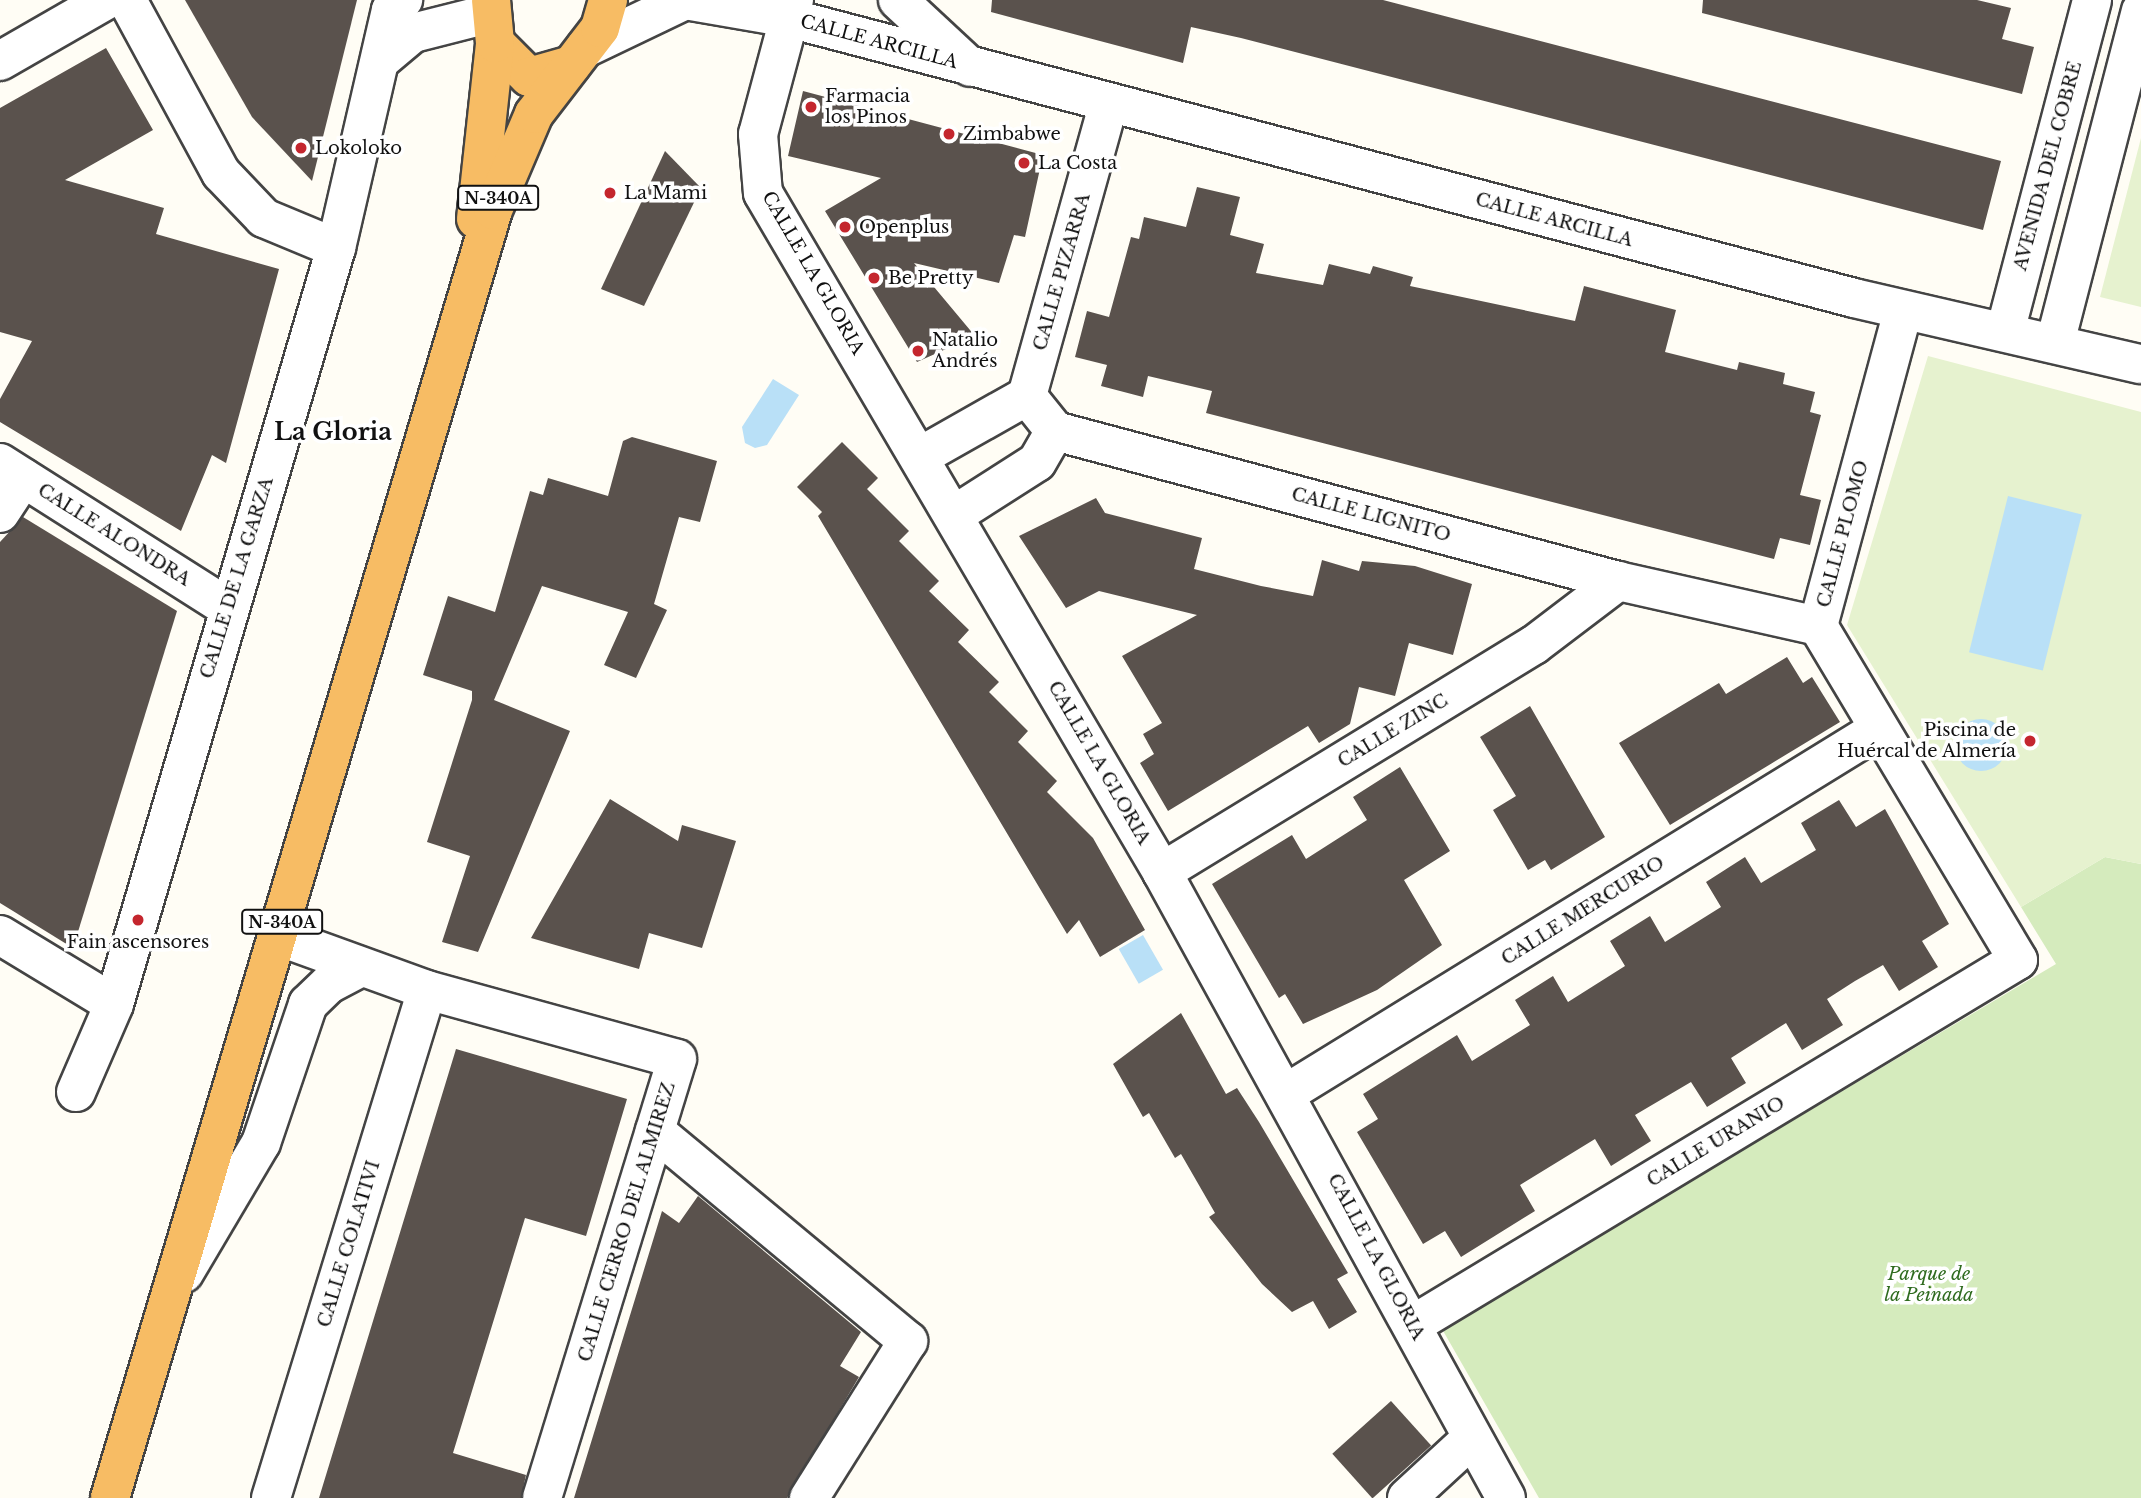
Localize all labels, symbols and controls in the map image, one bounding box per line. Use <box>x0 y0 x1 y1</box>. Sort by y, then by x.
street label: CALLE ARCILLA <box>798 11 960 73</box>
street label: AVENIDA DEL COBRE <box>2009 58 2087 274</box>
place label: Farmacia los Pinos <box>825 86 910 128</box>
marker: Farmacia los Pinos <box>803 99 819 115</box>
place label: Zimbabwe <box>963 123 1061 145</box>
marker: Zimbabwe <box>941 126 957 142</box>
place label: Lokoloko <box>315 137 402 159</box>
marker: Lokoloko <box>293 140 309 156</box>
place label: La Costa <box>1038 152 1117 174</box>
marker: La Costa <box>1016 155 1032 171</box>
place label: La Mami <box>624 182 707 204</box>
marker: La Mami <box>602 185 618 201</box>
road number: N-340A <box>456 186 540 210</box>
street label: CALLE LA GLORIA <box>757 187 869 359</box>
street label: CALLE ARCILLA <box>1473 189 1635 251</box>
street label: CALLE PIZARRA <box>1029 191 1095 353</box>
place label: Openplus <box>859 216 949 238</box>
marker: Openplus <box>837 219 853 235</box>
place label: Be Pretty <box>888 267 973 289</box>
marker: Be Pretty <box>866 270 882 286</box>
place label: Natalio Andrés <box>932 330 998 372</box>
marker: Natalio Andrés <box>910 343 926 359</box>
district label: La Gloria <box>274 418 392 446</box>
street label: CALLE PLOMO <box>1813 458 1873 610</box>
street label: CALLE DE LA GARZA <box>196 474 278 682</box>
street label: CALLE ALONDRA <box>33 479 195 591</box>
street label: CALLE LIGNITO <box>1289 483 1453 547</box>
street label: CALLE LA GLORIA <box>1043 677 1155 849</box>
street label: CALLE ZINC <box>1334 690 1452 772</box>
place label: Piscina de Huércal de Almería <box>1837 720 2016 762</box>
marker: Piscina de Huércal de Almería <box>2022 733 2038 749</box>
street label: CALLE MERCURIO <box>1498 852 1668 970</box>
road number: N-340A <box>240 910 324 934</box>
marker: Fain ascensores <box>130 912 146 928</box>
place label: Fain ascensores <box>67 931 209 953</box>
street label: CALLE CERRO DEL ALMIREZ <box>574 1079 680 1365</box>
street label: CALLE URANIO <box>1643 1092 1789 1192</box>
street label: CALLE COLATIVI <box>313 1158 385 1330</box>
street label: CALLE LA GLORIA <box>1323 1170 1429 1344</box>
park label: Parque de la Peinada <box>1884 1264 1974 1306</box>

